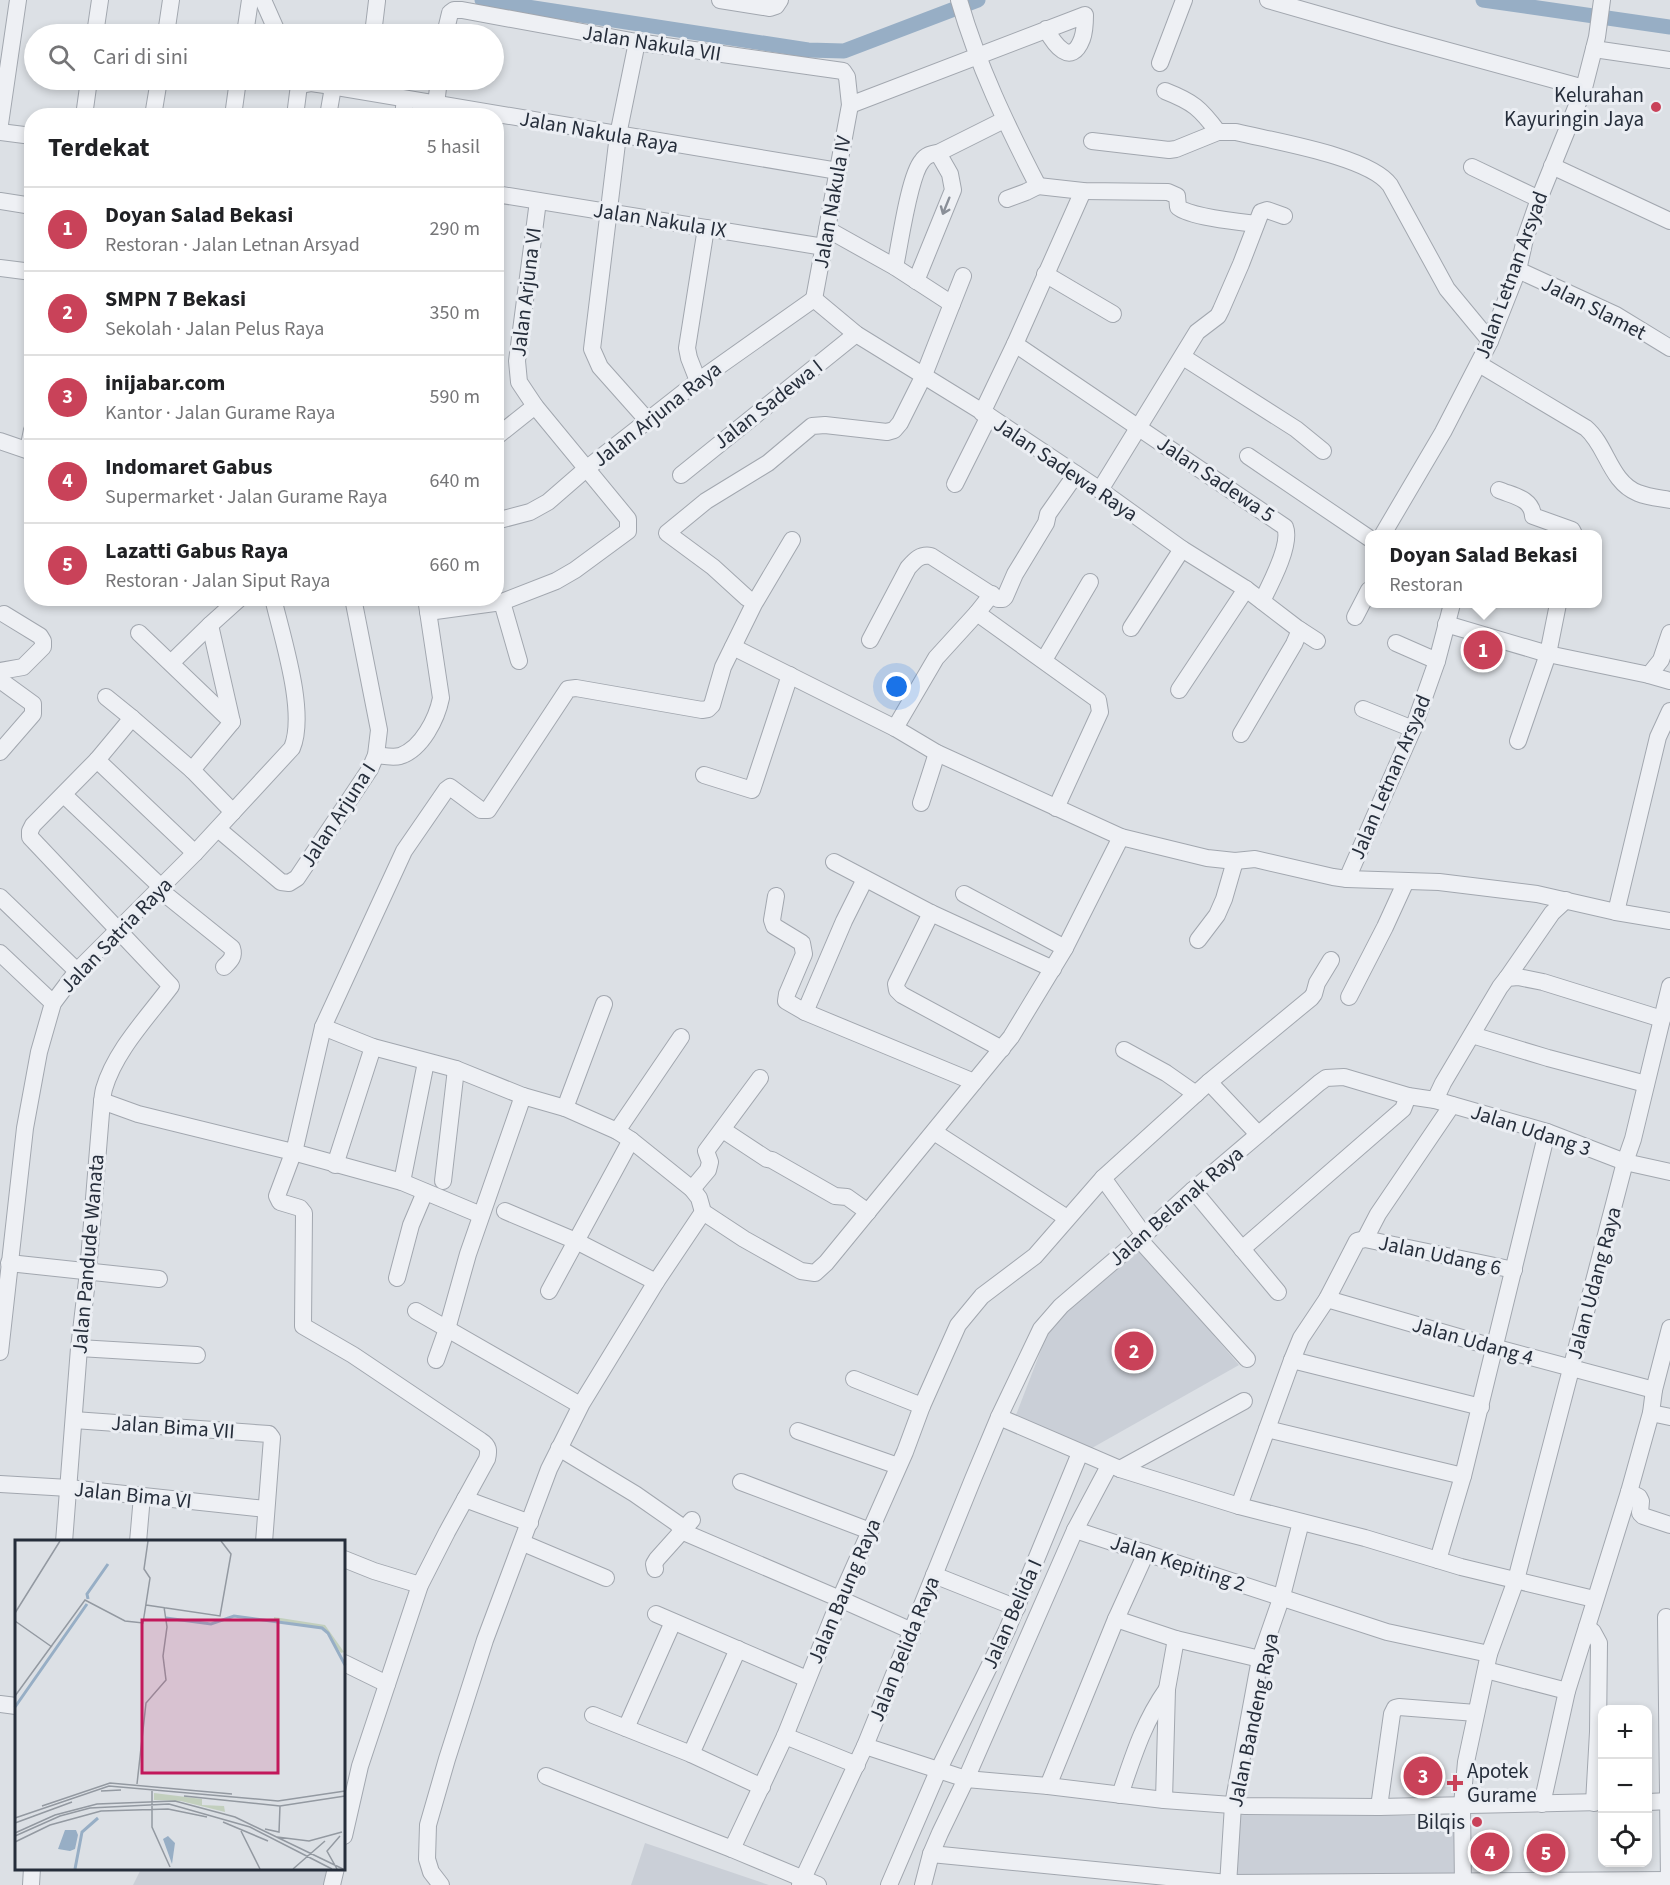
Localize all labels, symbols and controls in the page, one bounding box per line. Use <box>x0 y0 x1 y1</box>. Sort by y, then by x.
street label: Jalan Nakula VII <box>581 17 723 69</box>
search box <box>24 24 504 90</box>
icon: search <box>45 41 78 74</box>
text: Cari di sini <box>93 41 188 73</box>
place label: Kelurahan Kayuringin Jaya <box>1504 80 1644 134</box>
marker: Kelurahan Kayuringin Jaya <box>1649 100 1663 114</box>
street label: Jalan Nakula Raya <box>517 103 681 161</box>
text: Terdekat <box>48 129 150 166</box>
text: 5 hasil <box>427 133 480 161</box>
street label: Jalan Nakula IV <box>806 133 858 271</box>
street label: Jalan Letnan Arsyad <box>1467 187 1555 363</box>
street label: Jalan Nakula IX <box>591 195 729 245</box>
one-way arrow <box>940 197 951 215</box>
text: Doyan Salad Bekasi <box>105 199 293 231</box>
text: 1 <box>62 215 73 243</box>
text: 290 m <box>430 215 480 243</box>
street label: Jalan Arjuna VI <box>503 226 549 358</box>
text: Restoran · Jalan Letnan Arsyad <box>105 231 360 259</box>
street label: Jalan Slamet <box>1536 269 1652 347</box>
text: SMPN 7 Bekasi <box>105 283 246 315</box>
text: 2 <box>62 299 73 327</box>
text: 350 m <box>430 299 480 327</box>
text: Sekolah · Jalan Pelus Raya <box>105 315 324 343</box>
street label: Jalan Sadewa I <box>707 352 829 456</box>
street label: Jalan Arjuna Raya <box>586 354 728 474</box>
text: inijabar.com <box>105 367 225 399</box>
text: 3 <box>62 383 73 411</box>
text: 590 m <box>430 383 480 411</box>
text: Kantor · Jalan Gurame Raya <box>105 399 335 427</box>
street label: Jalan Sadewa Raya <box>988 409 1144 529</box>
street label: Jalan Sadewa 5 <box>1151 428 1281 530</box>
text: Indomaret Gabus <box>105 451 273 483</box>
text: 4 <box>62 467 73 495</box>
text: 640 m <box>430 467 480 495</box>
text: Supermarket · Jalan Gurame Raya <box>105 483 388 511</box>
popup <box>1365 530 1602 608</box>
text: Lazatti Gabus Raya <box>105 535 288 567</box>
text: Doyan Salad Bekasi <box>1389 539 1578 571</box>
text: 5 <box>62 551 73 579</box>
text: 660 m <box>430 551 480 579</box>
text: Restoran · Jalan Siput Raya <box>105 567 330 595</box>
text: Restoran <box>1389 571 1463 599</box>
pin: 1 <box>1464 628 1502 672</box>
your location <box>882 672 911 701</box>
street label: Jalan Letnan Arsyad <box>1342 690 1438 864</box>
street label: Jalan Arjuna I <box>293 757 383 873</box>
street label: Jalan Satria Raya <box>53 870 179 1000</box>
street label: Jalan Udang 3 <box>1467 1096 1595 1164</box>
street label: Jalan Belanak Raya <box>1102 1139 1250 1273</box>
street label: Jalan Pandude Wanata <box>64 1153 112 1355</box>
street label: Jalan Udang Raya <box>1559 1203 1629 1363</box>
street label: Jalan Udang 6 <box>1376 1227 1504 1283</box>
street label: Jalan Udang 4 <box>1409 1309 1537 1373</box>
pin: 2 <box>1114 1328 1154 1374</box>
street label: Jalan Bima VII <box>110 1408 236 1446</box>
street label: Jalan Bima VI <box>73 1474 193 1516</box>
street label: Jalan Baung Raya <box>800 1514 888 1668</box>
street label: Jalan Kepiting 2 <box>1107 1527 1249 1599</box>
inset map <box>15 1540 345 1870</box>
street label: Jalan Belida I <box>974 1554 1050 1674</box>
street label: Jalan Belida Raya <box>861 1572 947 1726</box>
street label: Jalan Bandeng Raya <box>1220 1630 1286 1810</box>
map controls <box>1598 1705 1652 1867</box>
button: + <box>1598 1705 1652 1759</box>
pin: 3 <box>1404 1754 1442 1798</box>
place label: Apotek Gurame <box>1467 1756 1537 1810</box>
button: − <box>1598 1759 1652 1813</box>
marker: Apotek Gurame <box>1448 1776 1462 1790</box>
place label: Bilqis <box>1417 1807 1465 1837</box>
button: locate <box>1598 1813 1652 1867</box>
marker: Bilqis <box>1470 1815 1484 1829</box>
pin: 4 <box>1470 1830 1510 1874</box>
pin: 5 <box>1526 1830 1566 1876</box>

